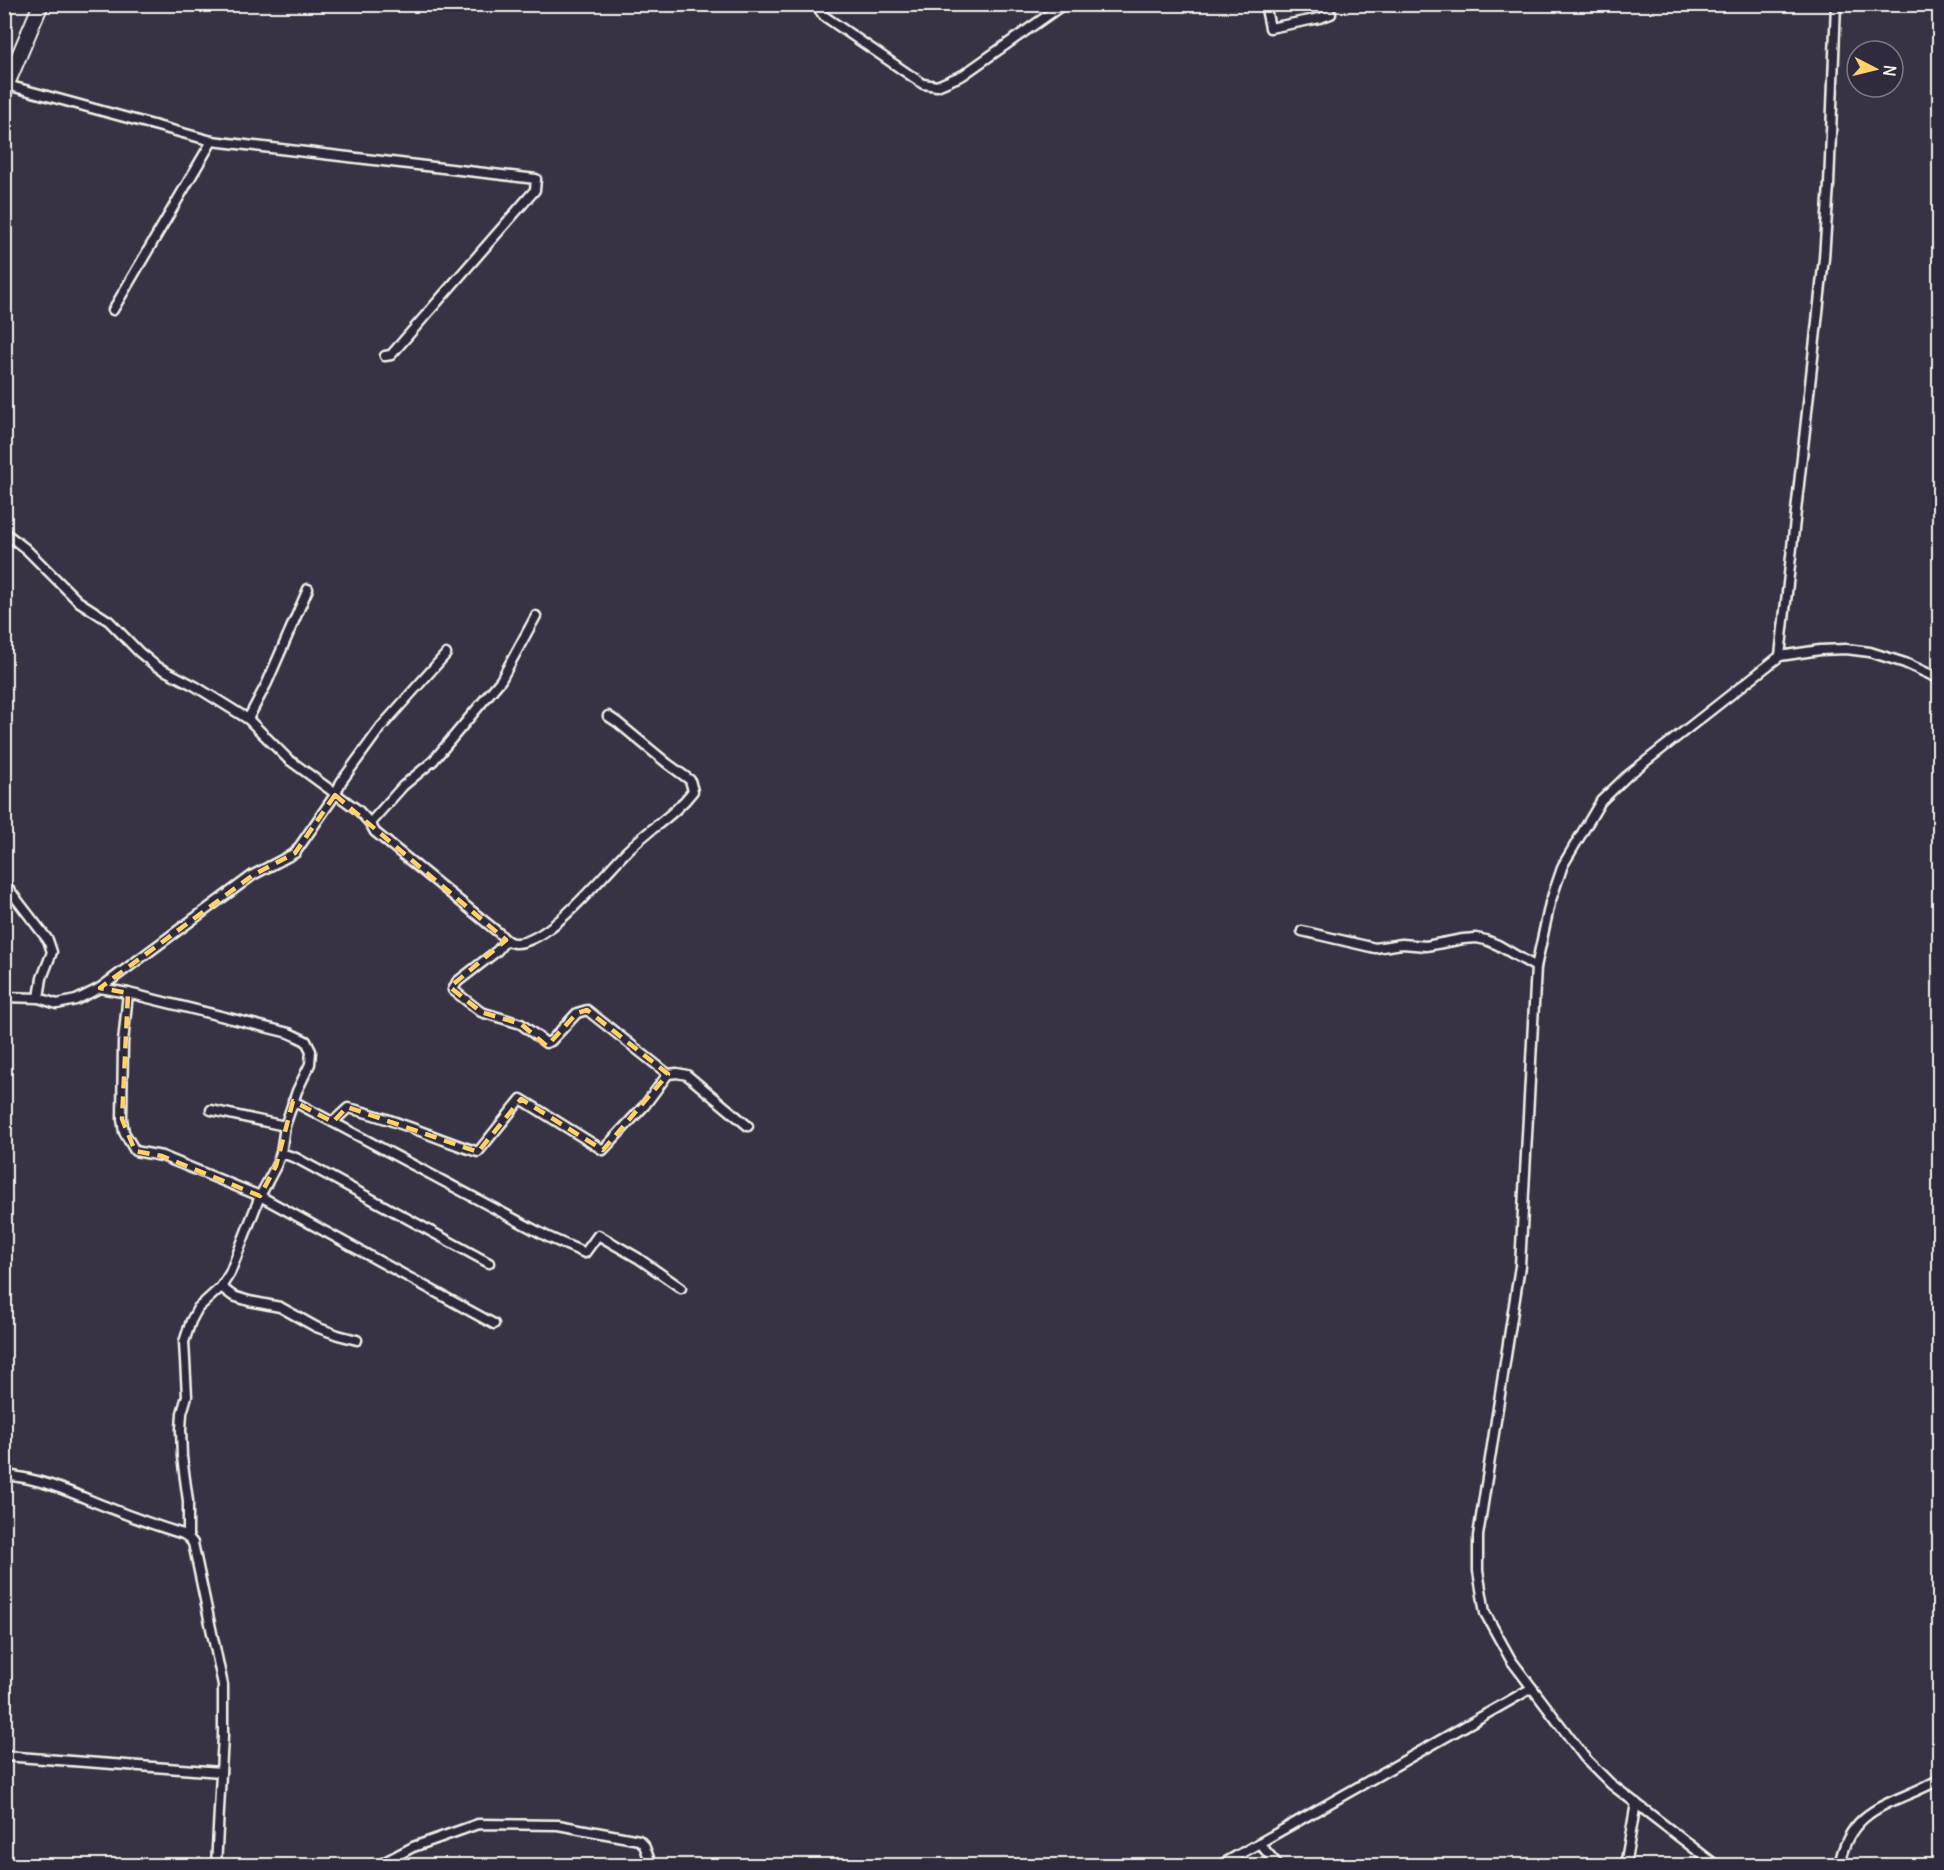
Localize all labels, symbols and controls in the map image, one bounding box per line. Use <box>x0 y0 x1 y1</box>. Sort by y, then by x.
north arrow <box>1845 39 1905 99</box>
text: N <box>1879 64 1900 78</box>

